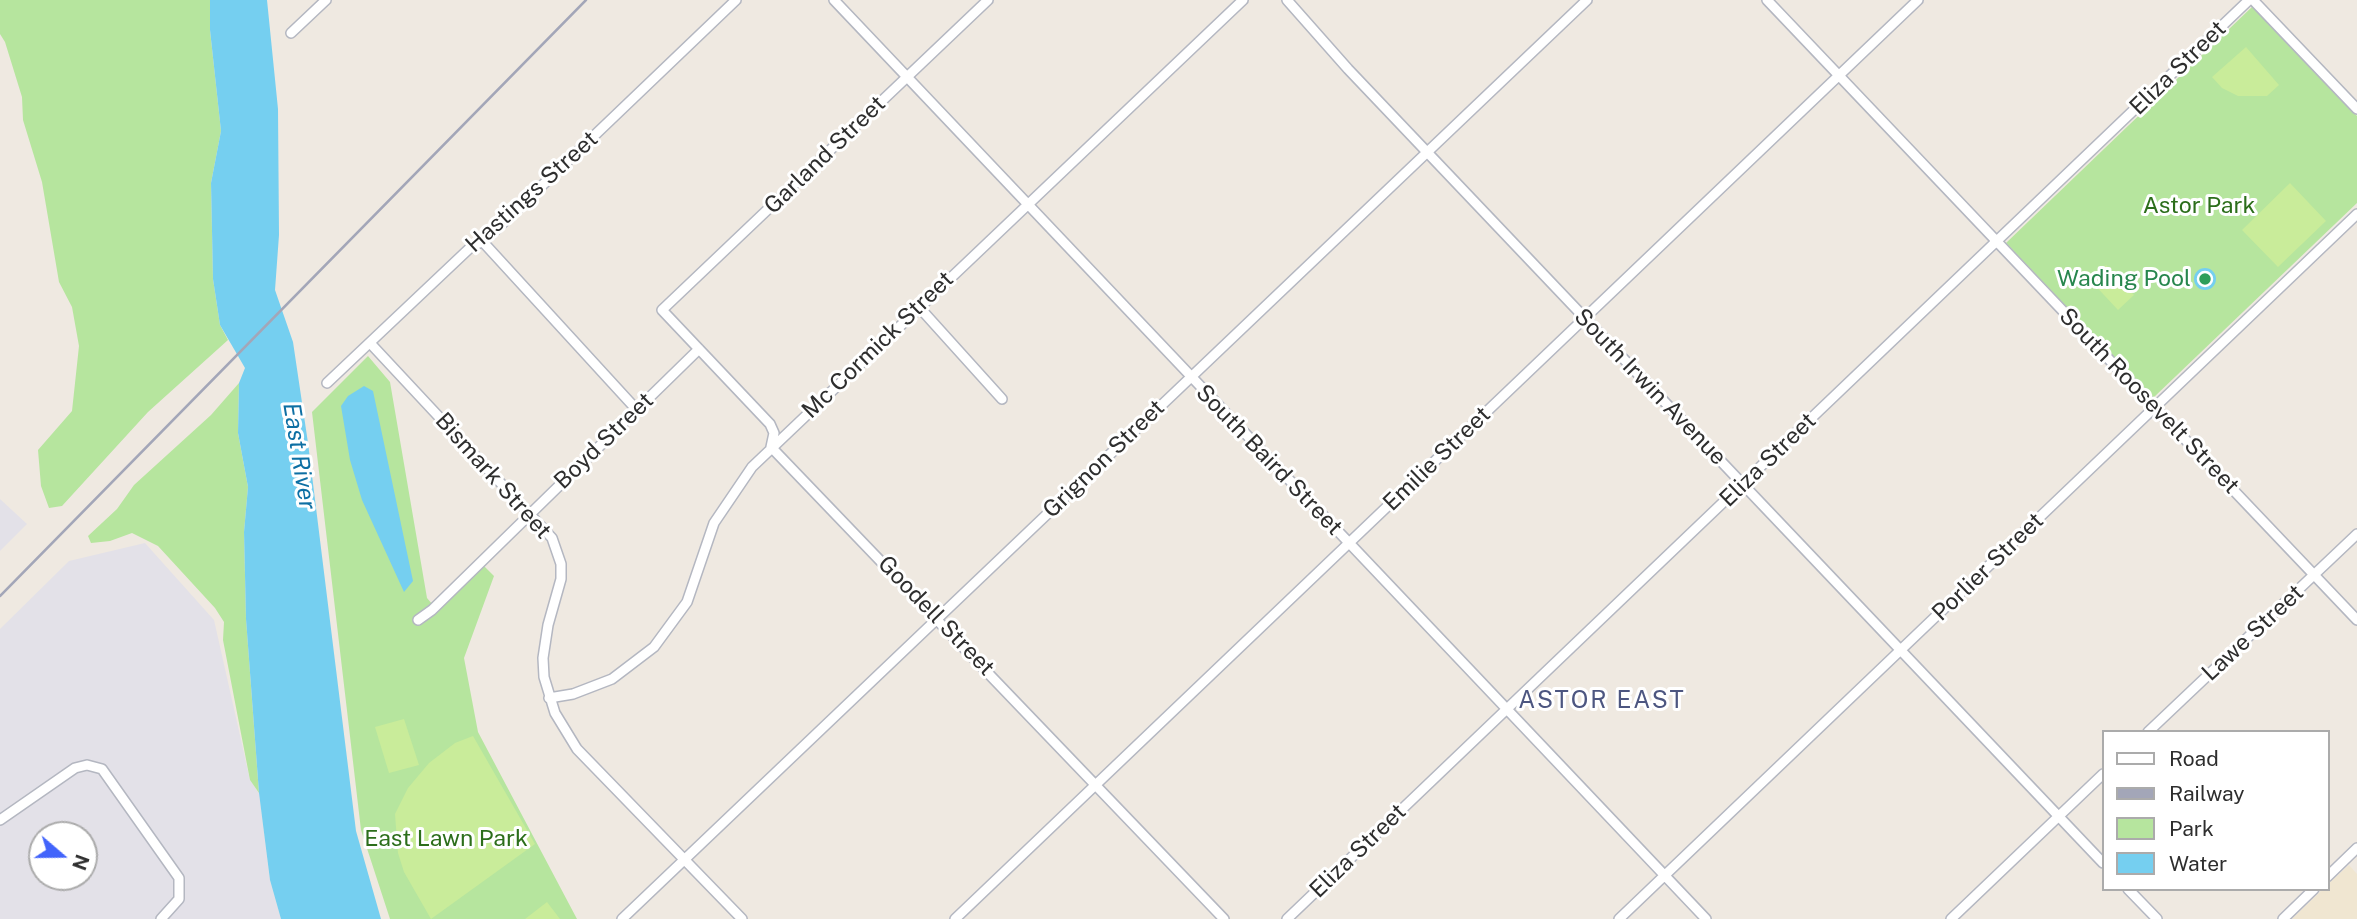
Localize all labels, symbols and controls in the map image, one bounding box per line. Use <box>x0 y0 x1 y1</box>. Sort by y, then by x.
street label: Eliza Street <box>2124 15 2232 121</box>
street label: Garland Street <box>759 90 891 220</box>
street label: Hastings Street <box>460 126 604 258</box>
park label: Astor Park <box>2143 192 2255 220</box>
place label: Wading Pool <box>2057 265 2191 293</box>
street label: Mc Cormick Street <box>797 266 959 424</box>
marker: Wading Pool <box>2197 271 2213 287</box>
street label: South Roosevelt Street <box>2053 302 2245 500</box>
street label: South Irwin Avenue <box>1568 303 1732 471</box>
street label: South Baird Street <box>1190 379 1348 541</box>
street label: Boyd Street <box>549 387 659 495</box>
street label: Grignon Street <box>1038 394 1170 524</box>
water label: East River <box>276 400 322 512</box>
street label: Emilie Street <box>1378 401 1496 517</box>
street label: Bismark Street <box>429 407 557 545</box>
street label: Eliza Street <box>1714 407 1822 513</box>
street label: Porlier Street <box>1927 507 2049 627</box>
street label: Goodell Street <box>872 550 1000 682</box>
street label: Lawe Street <box>2197 579 2309 687</box>
district label: ASTOR EAST <box>1520 687 1684 715</box>
legend <box>2102 730 2329 891</box>
text: Road <box>2169 746 2219 771</box>
text: Railway <box>2169 781 2245 806</box>
street label: Eliza Street <box>1304 798 1412 904</box>
text: Park <box>2169 816 2214 841</box>
north arrow <box>28 821 98 891</box>
park label: East Lawn Park <box>364 825 528 853</box>
text: Water <box>2169 851 2227 876</box>
text: N <box>68 852 94 873</box>

